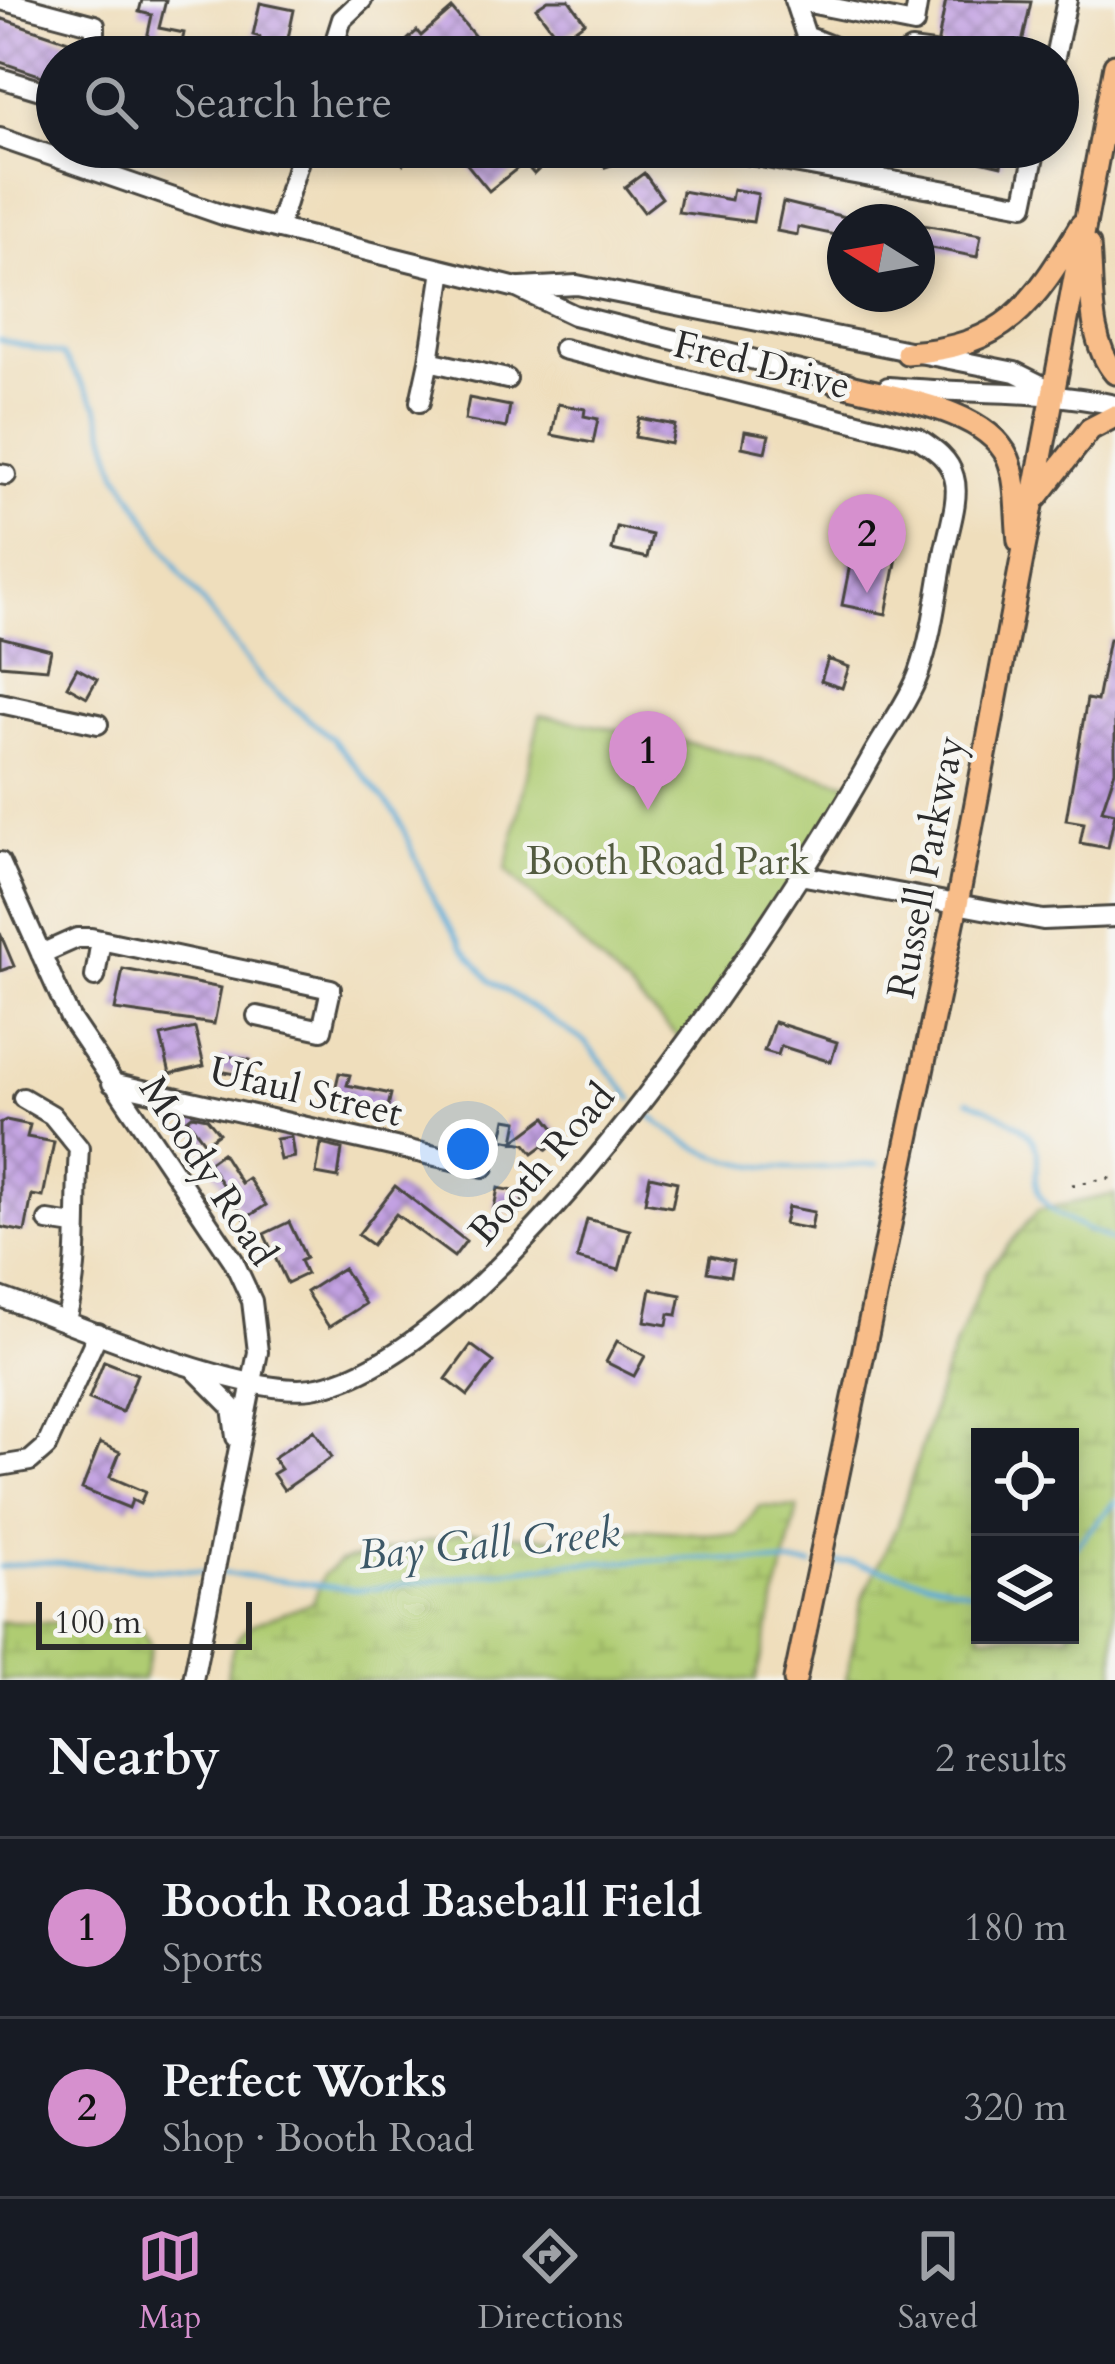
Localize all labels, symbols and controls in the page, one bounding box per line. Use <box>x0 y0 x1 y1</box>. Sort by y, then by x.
search box <box>36 36 1079 168</box>
icon: search <box>78 69 144 135</box>
text: Search here <box>174 72 392 133</box>
north arrow <box>827 204 935 312</box>
street label: Fred Drive <box>668 318 856 412</box>
pin: 2 <box>828 494 906 593</box>
pin: 1 <box>609 711 687 810</box>
street label: Russell Parkway <box>875 731 977 1003</box>
park label: Booth Road Park <box>526 835 810 888</box>
street label: Ufaul Street <box>204 1044 408 1140</box>
street label: Moody Road <box>127 1066 289 1276</box>
street label: Booth Road <box>457 1072 627 1256</box>
your location <box>438 1119 498 1179</box>
map controls <box>971 1428 1079 1644</box>
button: locate <box>971 1428 1079 1536</box>
water label: Bay Gall Creek <box>356 1504 622 1584</box>
button: layers <box>971 1536 1079 1644</box>
scale bar <box>36 1596 252 1649</box>
text: 100 m <box>54 1600 141 1645</box>
text: Nearby <box>48 1723 220 1793</box>
text: 2 results <box>935 1732 1067 1785</box>
text: Booth Road Baseball Field <box>162 1871 702 1932</box>
text: 1 <box>77 1901 97 1954</box>
text: 180 m <box>964 1901 1067 1954</box>
text: Sports <box>162 1932 263 1985</box>
text: Perfect Works <box>162 2051 447 2112</box>
text: 2 <box>77 2081 97 2134</box>
text: 320 m <box>964 2081 1067 2134</box>
text: Shop · Booth Road <box>162 2112 474 2165</box>
tab: Map <box>137 2223 203 2340</box>
tab: Directions <box>478 2223 623 2340</box>
tab: Saved <box>898 2223 978 2340</box>

